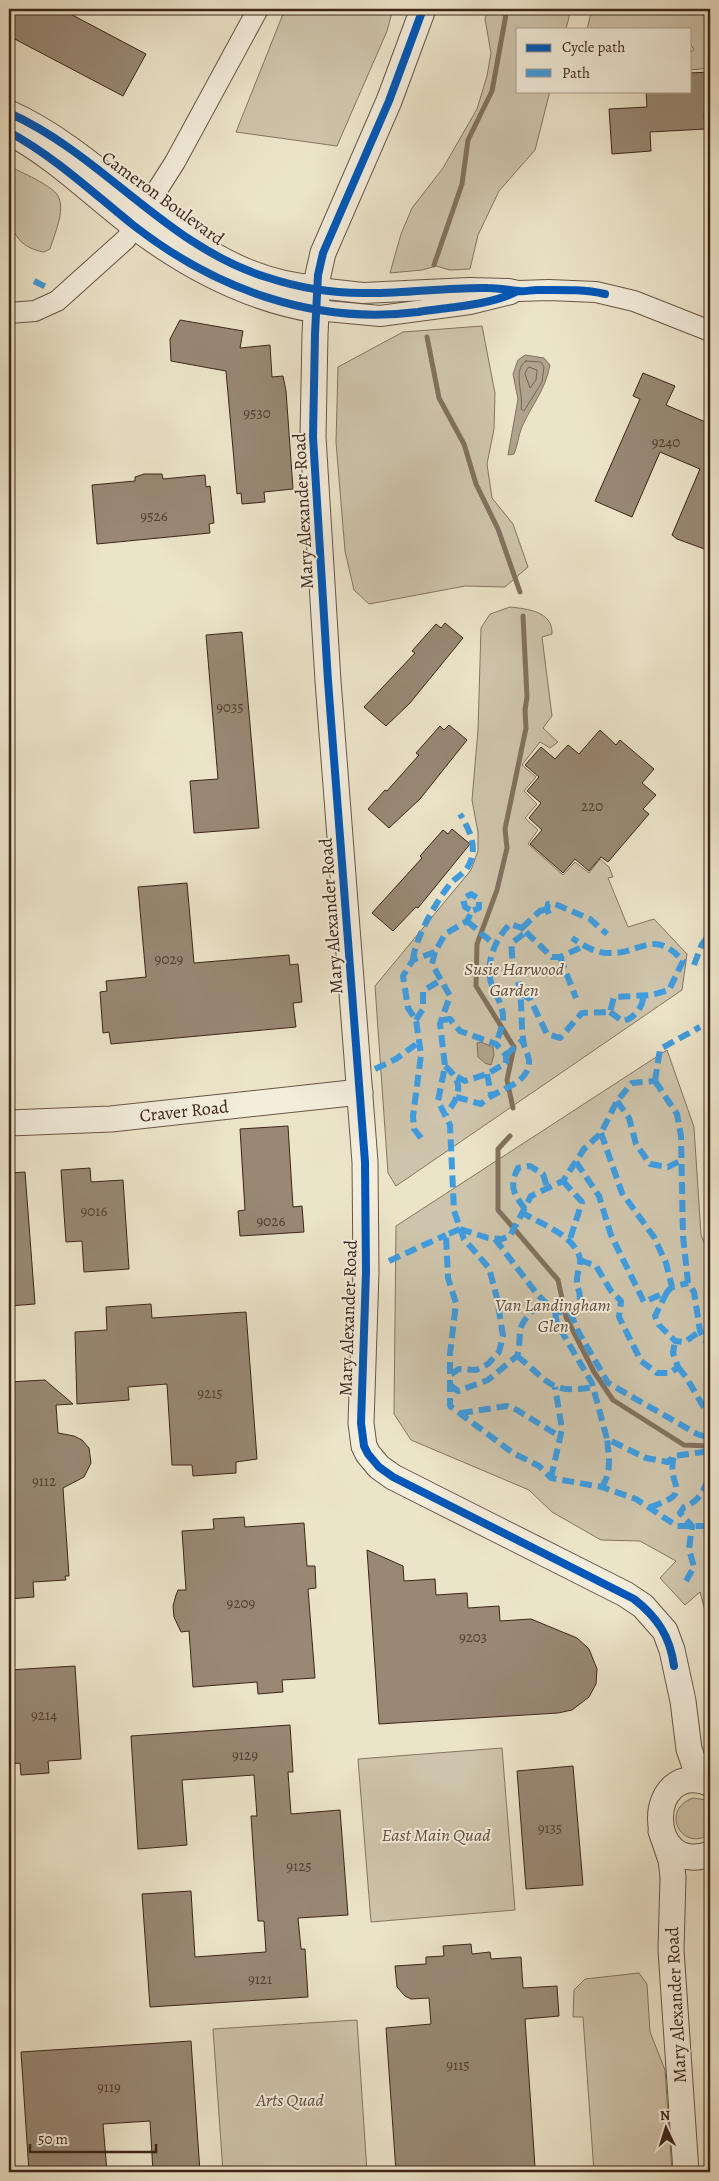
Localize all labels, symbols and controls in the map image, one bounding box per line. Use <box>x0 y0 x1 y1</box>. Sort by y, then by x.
legend <box>516 28 692 92</box>
text: Cycle path <box>562 37 625 57</box>
text: Path <box>562 63 590 83</box>
street label: Cameron Boulevard <box>97 145 229 251</box>
house number: 9530 <box>243 403 271 423</box>
street label: Mary Alexander Road <box>287 432 319 590</box>
house number: 9240 <box>652 432 680 452</box>
house number: 9526 <box>140 506 168 526</box>
house number: 9035 <box>216 697 244 717</box>
house number: 220 <box>581 796 603 816</box>
street label: Mary Alexander Road <box>314 837 348 995</box>
house number: 9029 <box>155 949 184 969</box>
park label: Susie Harwood Garden <box>464 957 565 1002</box>
street label: Craver Road <box>138 1094 230 1128</box>
house number: 9016 <box>81 1201 108 1221</box>
house number: 9026 <box>257 1211 285 1231</box>
street label: Mary Alexander Road <box>333 1239 363 1397</box>
park label: Van Landingham Glen <box>495 1293 611 1338</box>
house number: 9215 <box>197 1383 223 1403</box>
house number: 9112 <box>32 1471 56 1491</box>
house number: 9209 <box>227 1593 256 1613</box>
house number: 9203 <box>459 1627 487 1647</box>
house number: 9214 <box>31 1705 57 1725</box>
house number: 9129 <box>232 1745 258 1765</box>
house number: 9135 <box>538 1818 562 1838</box>
park label: East Main Quad <box>381 1823 491 1847</box>
house number: 9125 <box>286 1856 312 1876</box>
street label: Mary Alexander Road <box>660 1926 692 2084</box>
house number: 9121 <box>248 1969 272 1989</box>
house number: 9115 <box>446 2055 470 2075</box>
house number: 9119 <box>97 2077 121 2097</box>
park label: Arts Quad <box>255 2088 324 2112</box>
north arrow <box>642 2104 692 2154</box>
text: N <box>659 2106 671 2125</box>
scale bar <box>30 2121 156 2153</box>
text: 50 m <box>38 2129 68 2149</box>

